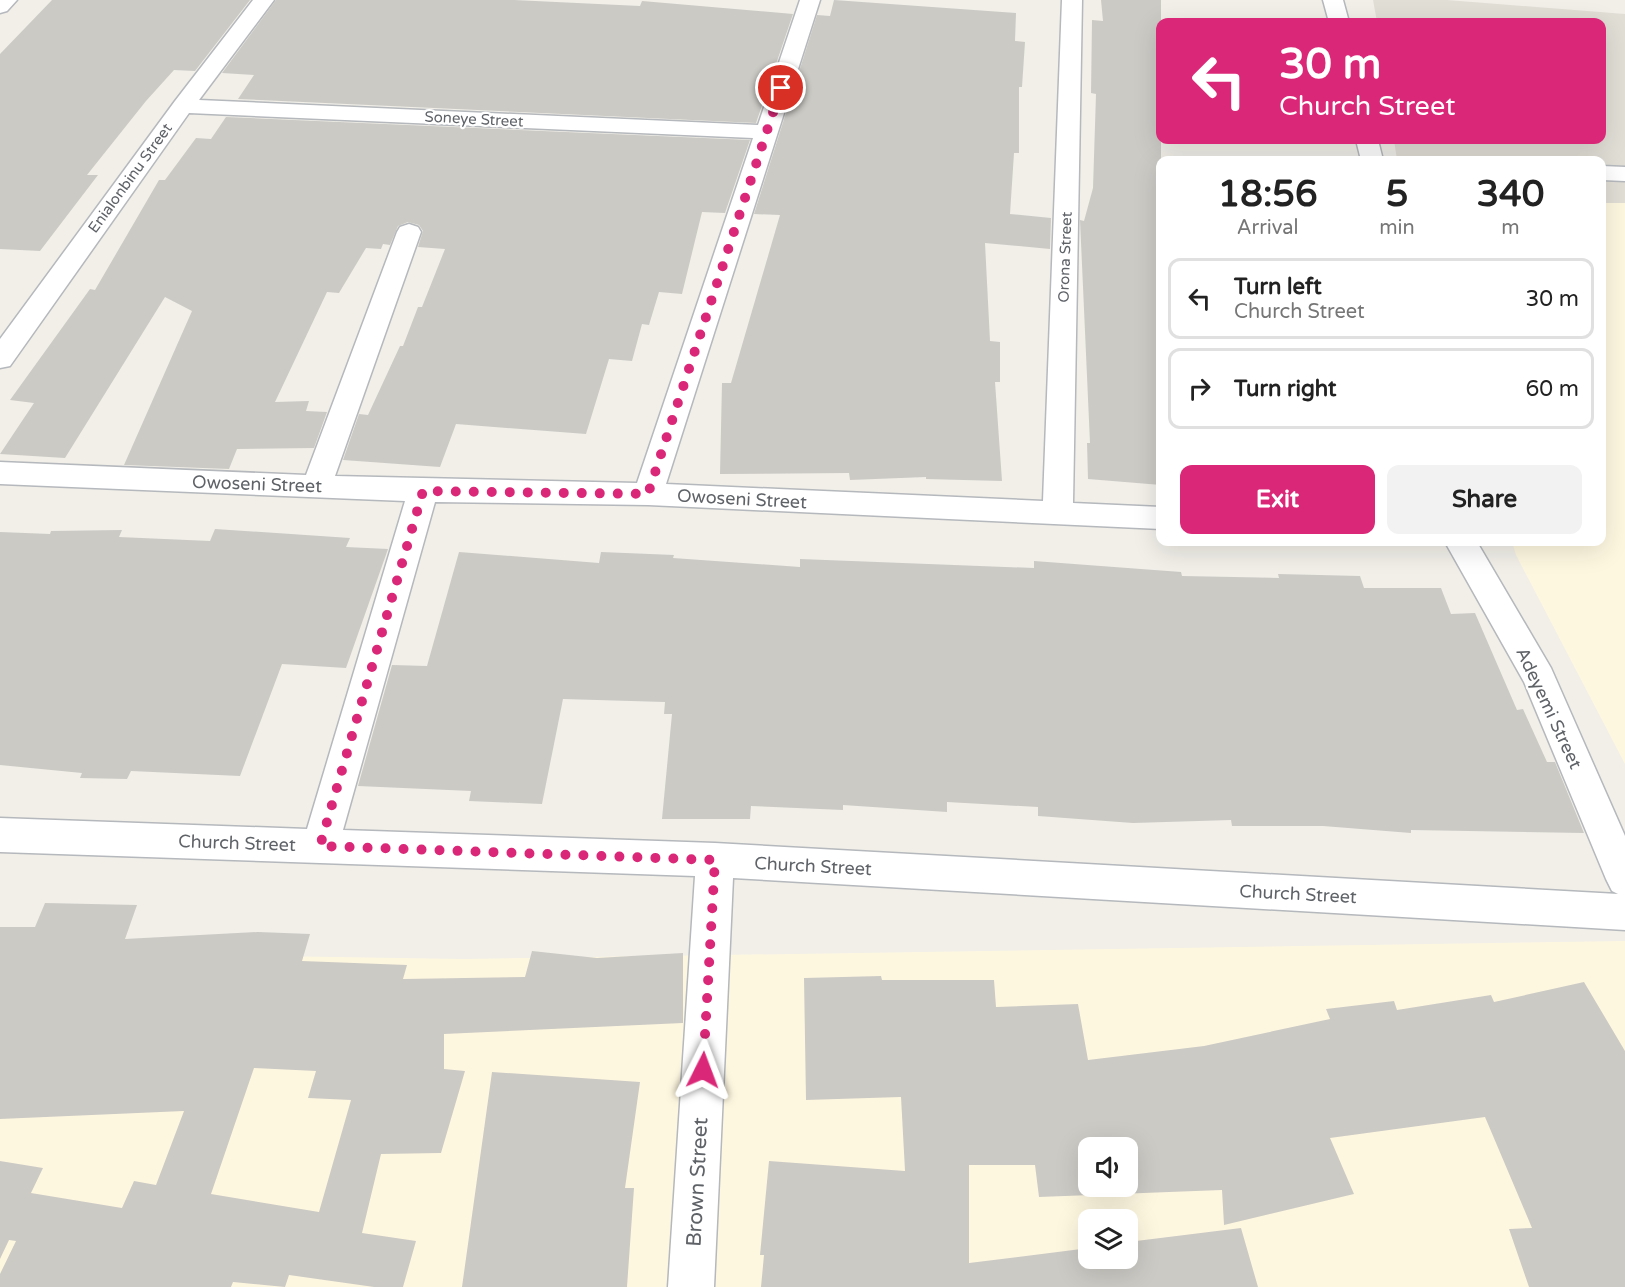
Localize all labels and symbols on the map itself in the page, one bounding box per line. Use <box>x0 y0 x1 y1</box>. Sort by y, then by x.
pin <box>755 62 806 113</box>
street label: Soneye Street <box>424 107 524 131</box>
street label: Enialonbinu Street <box>84 120 176 236</box>
street label: Orona Street <box>1054 211 1076 303</box>
street label: Owoseni Street <box>192 471 323 497</box>
street label: Owoseni Street <box>676 485 808 513</box>
street label: Adeyemi Street <box>1511 644 1587 772</box>
street label: Church Street <box>178 830 296 856</box>
street label: Church Street <box>754 852 872 880</box>
street label: Church Street <box>1239 880 1357 908</box>
position arrow <box>671 1038 735 1102</box>
street label: Brown Street <box>682 1117 713 1247</box>

